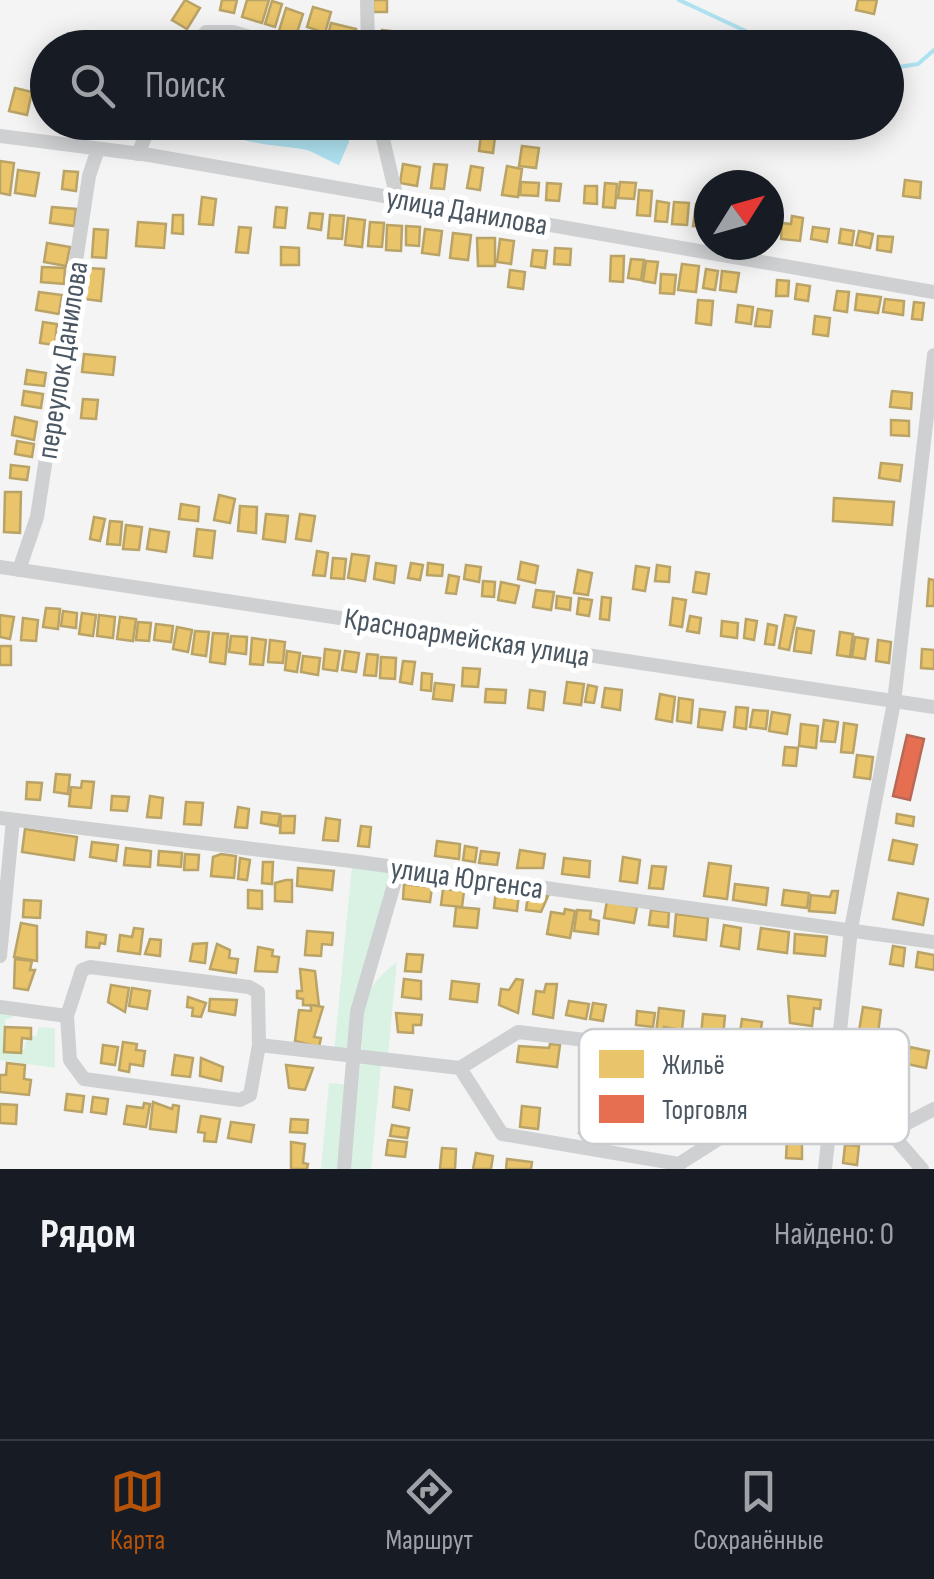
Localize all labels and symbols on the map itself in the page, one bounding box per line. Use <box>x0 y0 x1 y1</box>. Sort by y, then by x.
north arrow <box>694 170 784 260</box>
street label: улица Данилова <box>383 180 550 244</box>
street label: переулок Данилова <box>30 259 96 461</box>
street label: Красноармейская улица <box>342 601 592 675</box>
street label: улица Юргенса <box>388 850 545 907</box>
legend <box>579 1029 909 1144</box>
text: Жильё <box>662 1049 725 1082</box>
text: Торговля <box>662 1094 748 1127</box>

